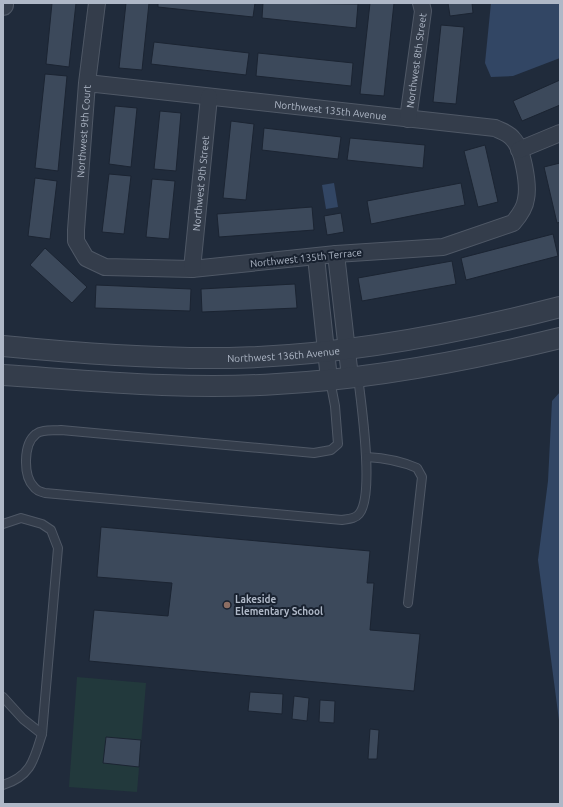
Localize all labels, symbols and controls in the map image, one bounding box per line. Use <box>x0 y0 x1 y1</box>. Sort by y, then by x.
street label: Northwest 8th Street <box>404 12 428 109</box>
street label: Northwest 9th Court <box>74 84 92 178</box>
street label: Northwest 135th Avenue <box>274 98 387 122</box>
street label: Northwest 9th Street <box>190 135 211 232</box>
street label: Northwest 135th Terrace <box>249 247 363 269</box>
street label: Northwest 136th Avenue <box>227 345 340 364</box>
place label: Lakeside Elementary School <box>235 594 323 617</box>
marker: Lakeside Elementary School <box>222 600 232 610</box>

